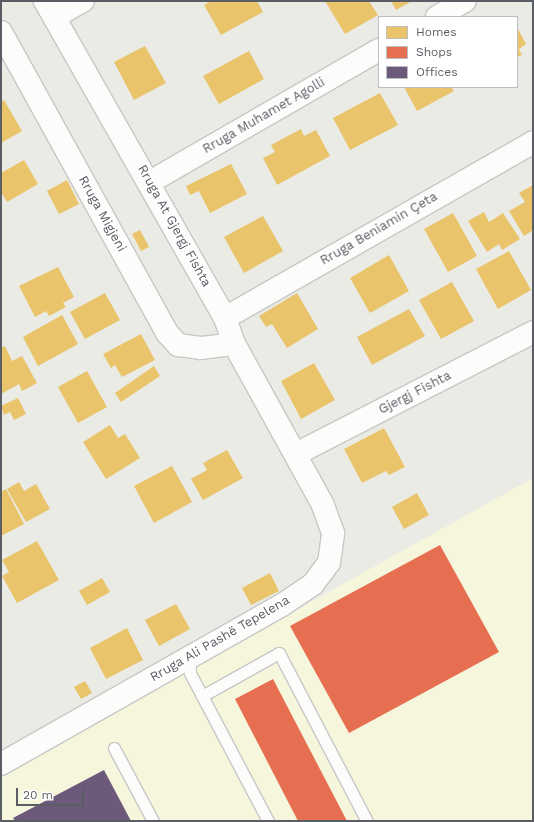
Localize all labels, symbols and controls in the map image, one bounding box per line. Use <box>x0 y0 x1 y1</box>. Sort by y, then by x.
legend <box>378 16 518 88</box>
text: Homes <box>416 25 457 39</box>
text: Shops <box>416 45 452 59</box>
text: Offices <box>416 65 458 79</box>
street label: Rruga Muhamet Agolli <box>200 74 328 158</box>
street label: Rruga At Gjergj Fishta <box>134 162 214 290</box>
street label: Rruga Migjeni <box>75 173 129 255</box>
street label: Rruga Beniamin Çeta <box>318 189 440 269</box>
street label: Gjergj Fishta <box>376 368 454 418</box>
street label: Rruga Ali Pashë Tepelena <box>147 592 293 686</box>
scale bar <box>18 780 86 806</box>
text: 20 m <box>23 788 53 802</box>

